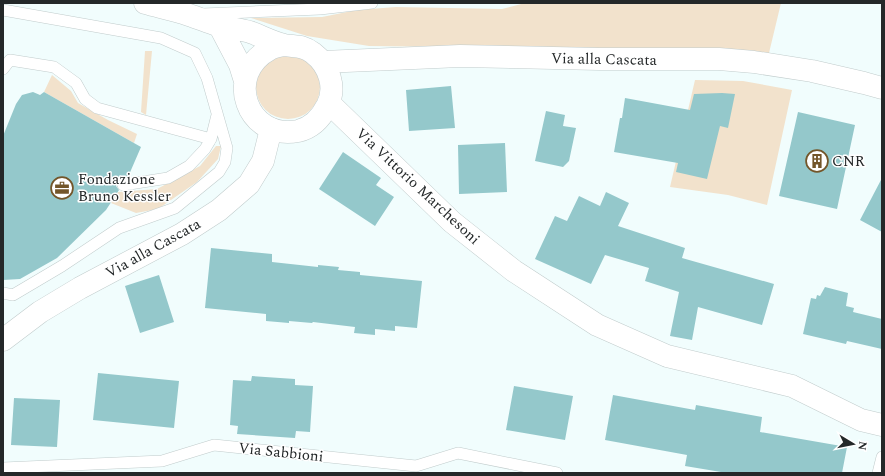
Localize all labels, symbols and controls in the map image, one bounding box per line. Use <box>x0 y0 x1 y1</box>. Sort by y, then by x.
street label: Via alla Cascata <box>551 47 658 72</box>
street label: Via Vittorio Marchesoni <box>350 122 485 250</box>
building icon: CNR <box>804 148 830 174</box>
place label: CNR <box>832 150 865 173</box>
place label: Fondazione Bruno Kessler <box>78 168 171 208</box>
office icon: Fondazione Bruno Kessler <box>49 175 75 201</box>
street label: Via alla Cascata <box>101 212 206 284</box>
north arrow <box>833 424 873 464</box>
street label: Via Sabbioni <box>237 437 325 468</box>
text: N <box>853 440 872 452</box>

